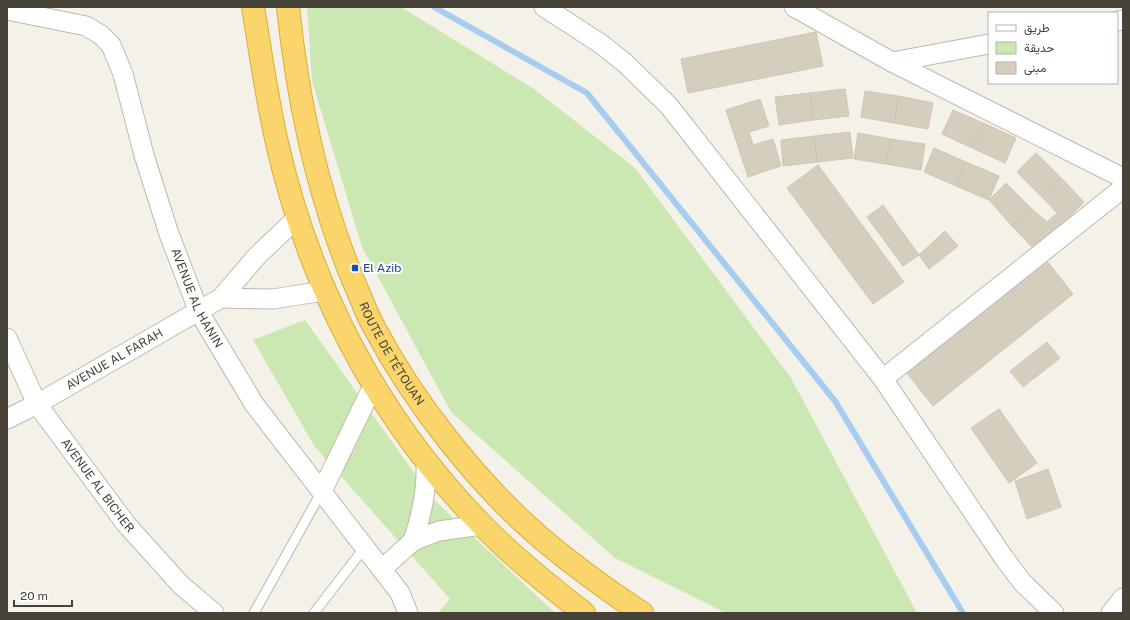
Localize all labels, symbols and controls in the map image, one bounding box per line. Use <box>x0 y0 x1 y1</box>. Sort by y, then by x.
legend <box>988 12 1118 84</box>
text: طريق <box>1024 21 1050 36</box>
text: حديقة <box>1024 41 1054 55</box>
text: مبنى <box>1024 61 1046 76</box>
street label: AVENUE AL HANIN <box>168 246 226 350</box>
place label: El Azib <box>363 261 401 275</box>
marker: El Azib <box>350 263 360 273</box>
street label: ROUTE DE TÉTOUAN <box>356 300 427 408</box>
street label: AVENUE AL FARAH <box>63 326 166 393</box>
street label: AVENUE AL BICHER <box>58 436 137 535</box>
scale bar <box>14 582 72 608</box>
text: 20 m <box>20 589 48 603</box>

